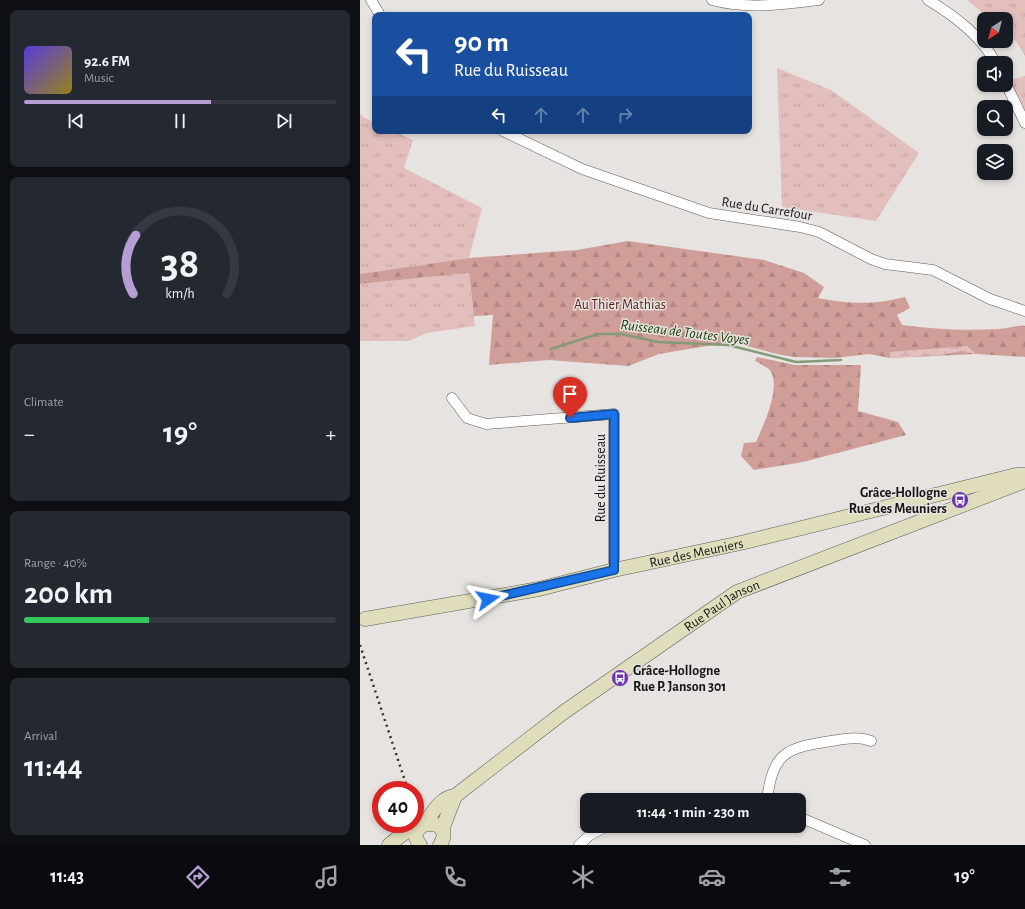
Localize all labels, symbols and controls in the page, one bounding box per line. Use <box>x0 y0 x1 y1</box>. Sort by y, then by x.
north arrow <box>977 12 1013 48</box>
map controls <box>977 12 1013 180</box>
icon: left <box>388 28 440 80</box>
text: 90 m <box>454 29 509 57</box>
text: 92.6 FM <box>84 54 130 69</box>
button: sound <box>977 56 1013 92</box>
text: Rue du Ruisseau <box>454 62 568 80</box>
text: Music <box>84 72 114 85</box>
button: search <box>977 100 1013 136</box>
icon: left <box>488 104 510 126</box>
icon: ahead <box>530 104 552 126</box>
icon: ahead <box>572 104 594 126</box>
icon: right <box>614 104 636 126</box>
icon: previous <box>65 110 87 132</box>
icon: pause <box>169 110 191 132</box>
icon: next <box>273 110 295 132</box>
button: layers <box>977 144 1013 180</box>
street label: Rue du Carrefour <box>721 195 814 223</box>
text: 38 <box>161 243 199 284</box>
text: km/h <box>165 286 195 300</box>
park label: Au Thier Mathias <box>574 298 666 312</box>
water label: Ruisseau de Toutes Voyes <box>620 317 750 348</box>
pin <box>553 377 587 418</box>
icon: arrive <box>559 383 581 405</box>
text: Climate <box>24 396 63 409</box>
text: 19° <box>163 418 197 448</box>
text: − <box>24 423 35 445</box>
text: + <box>325 423 336 445</box>
street label: Rue du Ruisseau <box>594 434 608 522</box>
place label: Grâce-Hollogne Rue des Meuniers <box>849 486 947 516</box>
bus stop icon: Grâce-Hollogne Rue des Meuniers <box>950 490 970 510</box>
street label: Rue des Meuniers <box>648 537 745 570</box>
text: Range · 40% <box>24 557 87 570</box>
position arrow <box>467 578 509 620</box>
street label: Rue Paul Janson <box>682 578 762 634</box>
text: 200 km <box>24 579 113 609</box>
place label: Grâce-Hollogne Rue P. Janson 301 <box>633 664 726 694</box>
bus stop icon: Grâce-Hollogne Rue P. Janson 301 <box>610 668 630 688</box>
text: Arrival <box>24 730 57 743</box>
text: 11:44 <box>24 752 83 782</box>
speed limit sign: 40 <box>372 781 424 833</box>
text: 11:44 · 1 min · 230 m <box>637 805 749 820</box>
icon: directions <box>184 863 212 891</box>
icon: music <box>313 863 341 891</box>
icon: phone <box>441 863 469 891</box>
icon: climate <box>569 863 597 891</box>
icon: car <box>698 863 726 891</box>
icon: filters <box>826 863 854 891</box>
text: 11:43 <box>50 868 84 886</box>
text: 19° <box>954 868 975 886</box>

